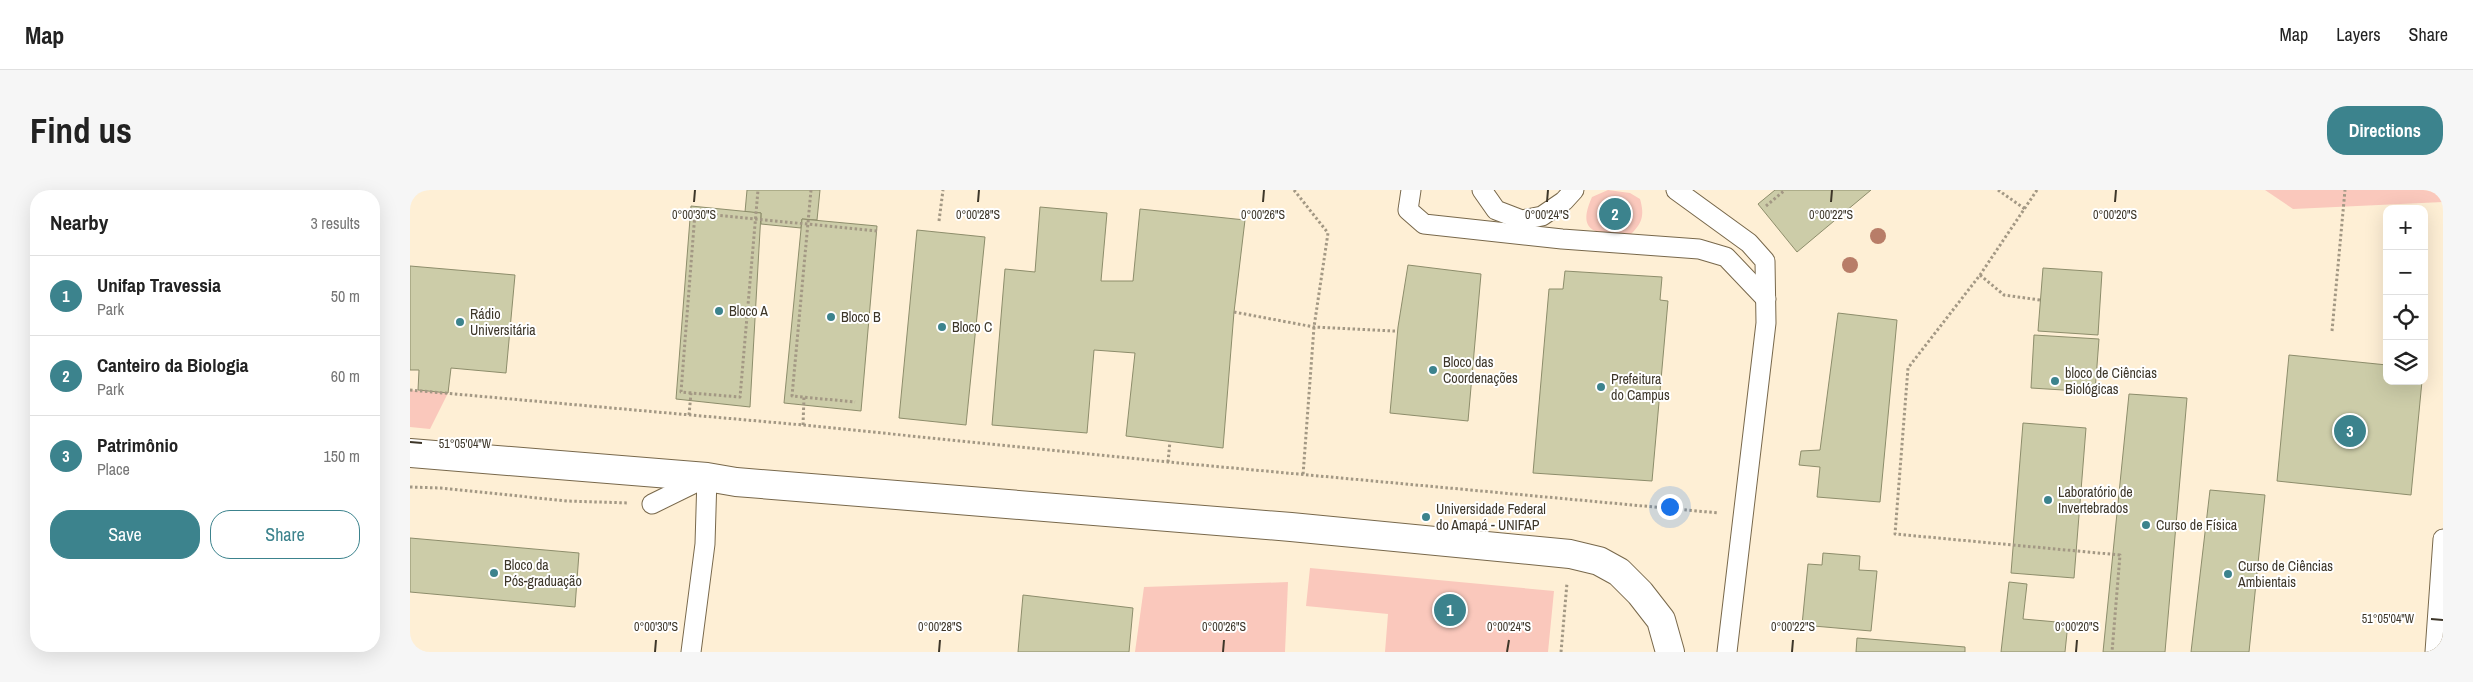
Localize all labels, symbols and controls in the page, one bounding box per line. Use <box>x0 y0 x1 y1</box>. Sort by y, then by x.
text: Map <box>25 19 64 51</box>
text: Map <box>2280 22 2308 47</box>
text: Layers <box>2336 22 2381 47</box>
text: Share <box>2409 22 2448 47</box>
button: Directions <box>2327 106 2443 155</box>
text: Find us <box>30 107 132 154</box>
pin: 2 <box>1599 195 1631 233</box>
map controls <box>2383 205 2428 385</box>
button: + <box>2383 205 2428 250</box>
text: 0°00'30"S <box>672 207 716 223</box>
text: 0°00'28"S <box>956 207 1000 223</box>
text: 0°00'26"S <box>1241 207 1285 223</box>
text: 0°00'24"S <box>1525 207 1569 223</box>
text: 0°00'22"S <box>1809 207 1853 223</box>
text: 0°00'20"S <box>2093 207 2137 223</box>
text: Nearby <box>50 208 108 237</box>
text: 3 results <box>310 212 360 234</box>
button: − <box>2383 250 2428 295</box>
text: Unifap Travessia <box>97 272 221 298</box>
text: 1 <box>62 285 70 307</box>
text: 50 m <box>331 285 360 307</box>
button: locate <box>2383 295 2428 340</box>
text: Park <box>97 298 124 320</box>
place label: Bloco A <box>729 302 768 320</box>
place label: Rádio Universitária <box>470 305 536 339</box>
marker: Bloco A <box>713 305 725 317</box>
place label: Bloco B <box>841 308 881 326</box>
marker: Bloco B <box>825 311 837 323</box>
marker: Rádio Universitária <box>454 316 466 328</box>
place label: Bloco C <box>952 318 992 336</box>
marker: Bloco C <box>936 321 948 333</box>
button: layers <box>2383 340 2428 385</box>
text: Canteiro da Biologia <box>97 352 249 378</box>
place label: Bloco das Coordenações <box>1443 353 1518 387</box>
marker: Bloco das Coordenações <box>1427 364 1439 376</box>
place label: bloco de Ciências Biológicas <box>2065 364 2157 398</box>
text: 2 <box>62 365 70 387</box>
text: 60 m <box>331 365 360 387</box>
place label: Prefeitura do Campus <box>1611 370 1670 404</box>
marker: bloco de Ciências Biológicas <box>2049 375 2061 387</box>
text: Park <box>97 378 124 400</box>
marker: Prefeitura do Campus <box>1595 381 1607 393</box>
pin: 3 <box>2334 412 2366 450</box>
text: Patrimônio <box>97 432 178 458</box>
text: 51°05'04"W <box>439 436 492 452</box>
text: 3 <box>62 445 70 467</box>
text: 150 m <box>324 445 360 467</box>
text: Place <box>97 458 130 480</box>
place label: Laboratório de Invertebrados <box>2058 483 2133 517</box>
your location <box>1657 494 1683 520</box>
marker: Laboratório de Invertebrados <box>2042 494 2054 506</box>
place label: Universidade Federal do Amapá - UNIFAP <box>1436 500 1546 534</box>
button: Save <box>50 510 200 559</box>
button: Share <box>210 510 360 559</box>
marker: Universidade Federal do Amapá - UNIFAP <box>1420 511 1432 523</box>
place label: Curso de Física <box>2156 516 2238 534</box>
marker: Curso de Física <box>2140 519 2152 531</box>
place label: Bloco da Pós-graduação <box>504 556 582 590</box>
place label: Curso de Ciências Ambientais <box>2237 557 2333 591</box>
marker: Bloco da Pós-graduação <box>488 567 500 579</box>
marker: Curso de Ciências Ambientais <box>2222 568 2234 580</box>
pin: 1 <box>1434 591 1466 629</box>
text: 51°05'04"W <box>2362 611 2415 627</box>
text: 0°00'30"S <box>634 619 678 635</box>
text: 0°00'28"S <box>918 619 962 635</box>
text: 0°00'26"S <box>1202 619 1246 635</box>
text: 0°00'24"S <box>1487 619 1531 635</box>
text: 0°00'22"S <box>1771 619 1815 635</box>
text: 0°00'20"S <box>2055 619 2099 635</box>

